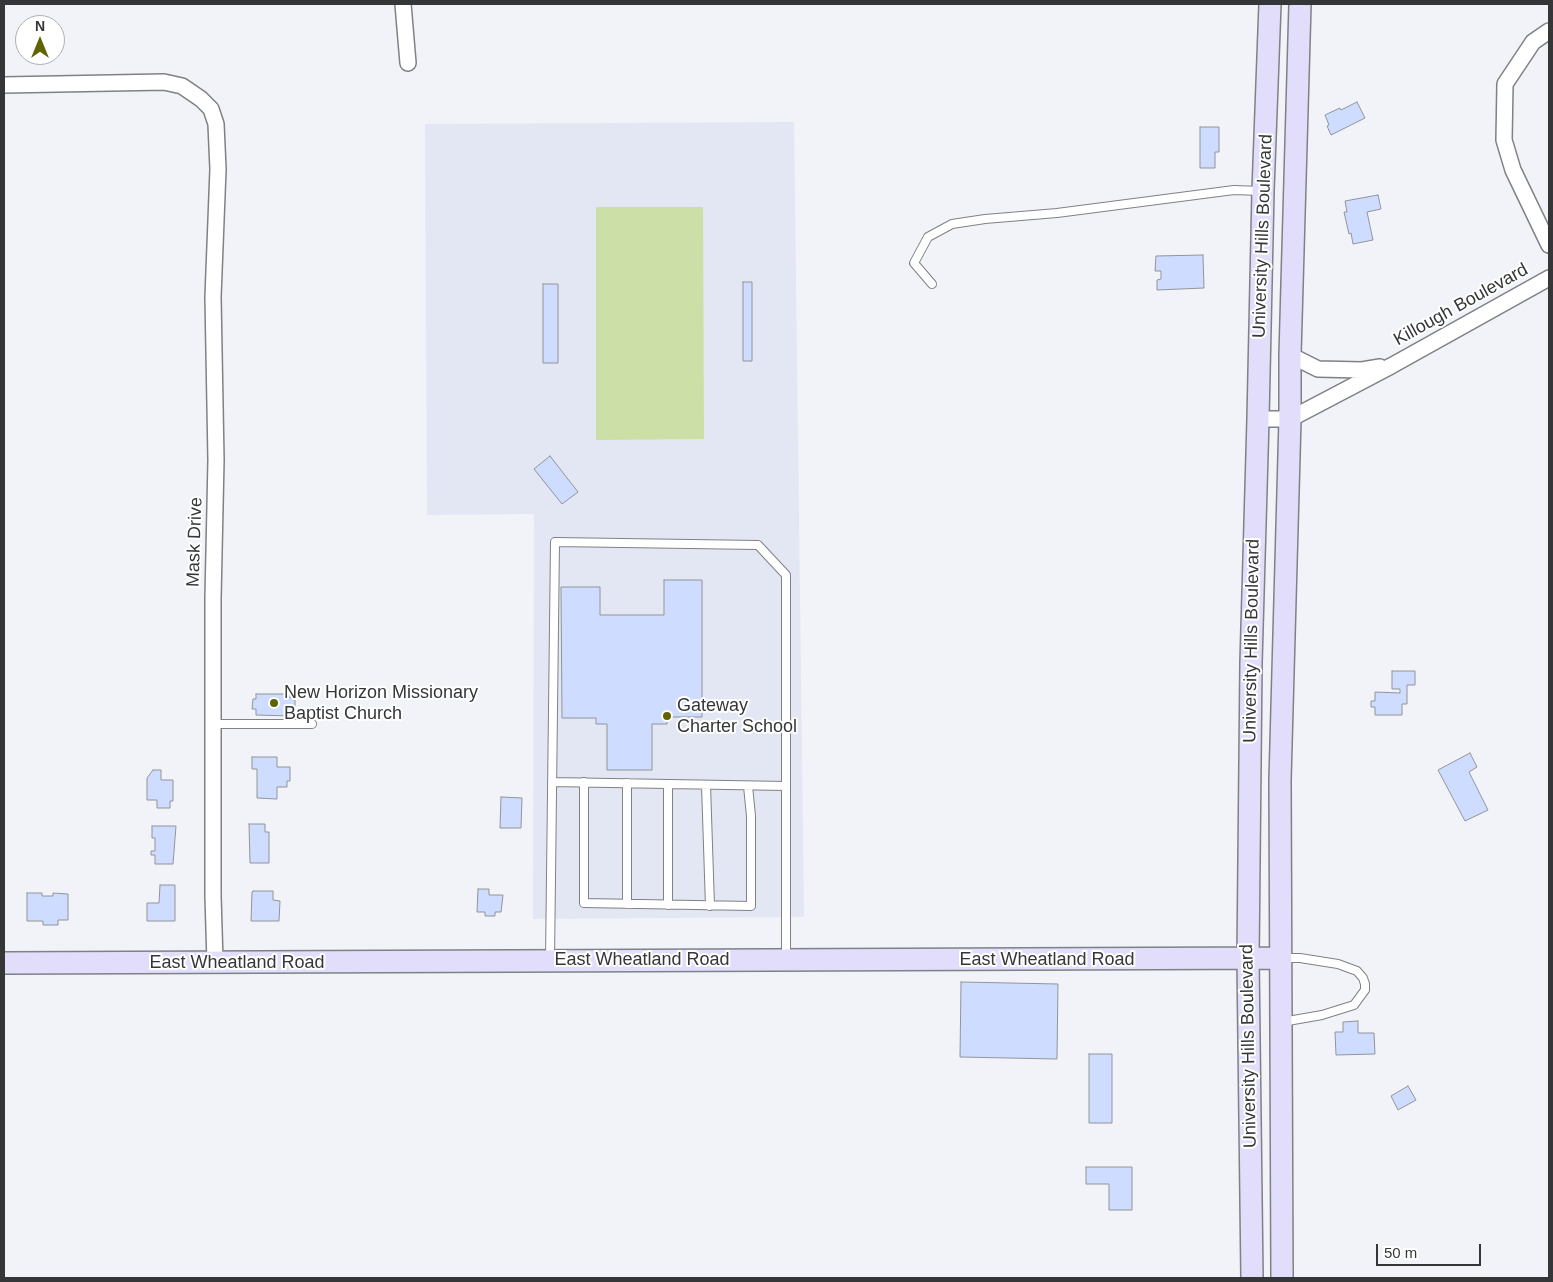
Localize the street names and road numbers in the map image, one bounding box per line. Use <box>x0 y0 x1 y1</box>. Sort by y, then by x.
street label: University Hills Boulevard <box>1249 134 1277 338</box>
street label: Killough Boulevard <box>1390 259 1532 351</box>
street label: Mask Drive <box>183 497 207 587</box>
street label: University Hills Boulevard <box>1239 539 1265 743</box>
street label: University Hills Boulevard <box>1236 944 1262 1148</box>
street label: East Wheatland Road <box>554 949 730 971</box>
street label: East Wheatland Road <box>959 949 1135 971</box>
street label: East Wheatland Road <box>149 952 325 974</box>

